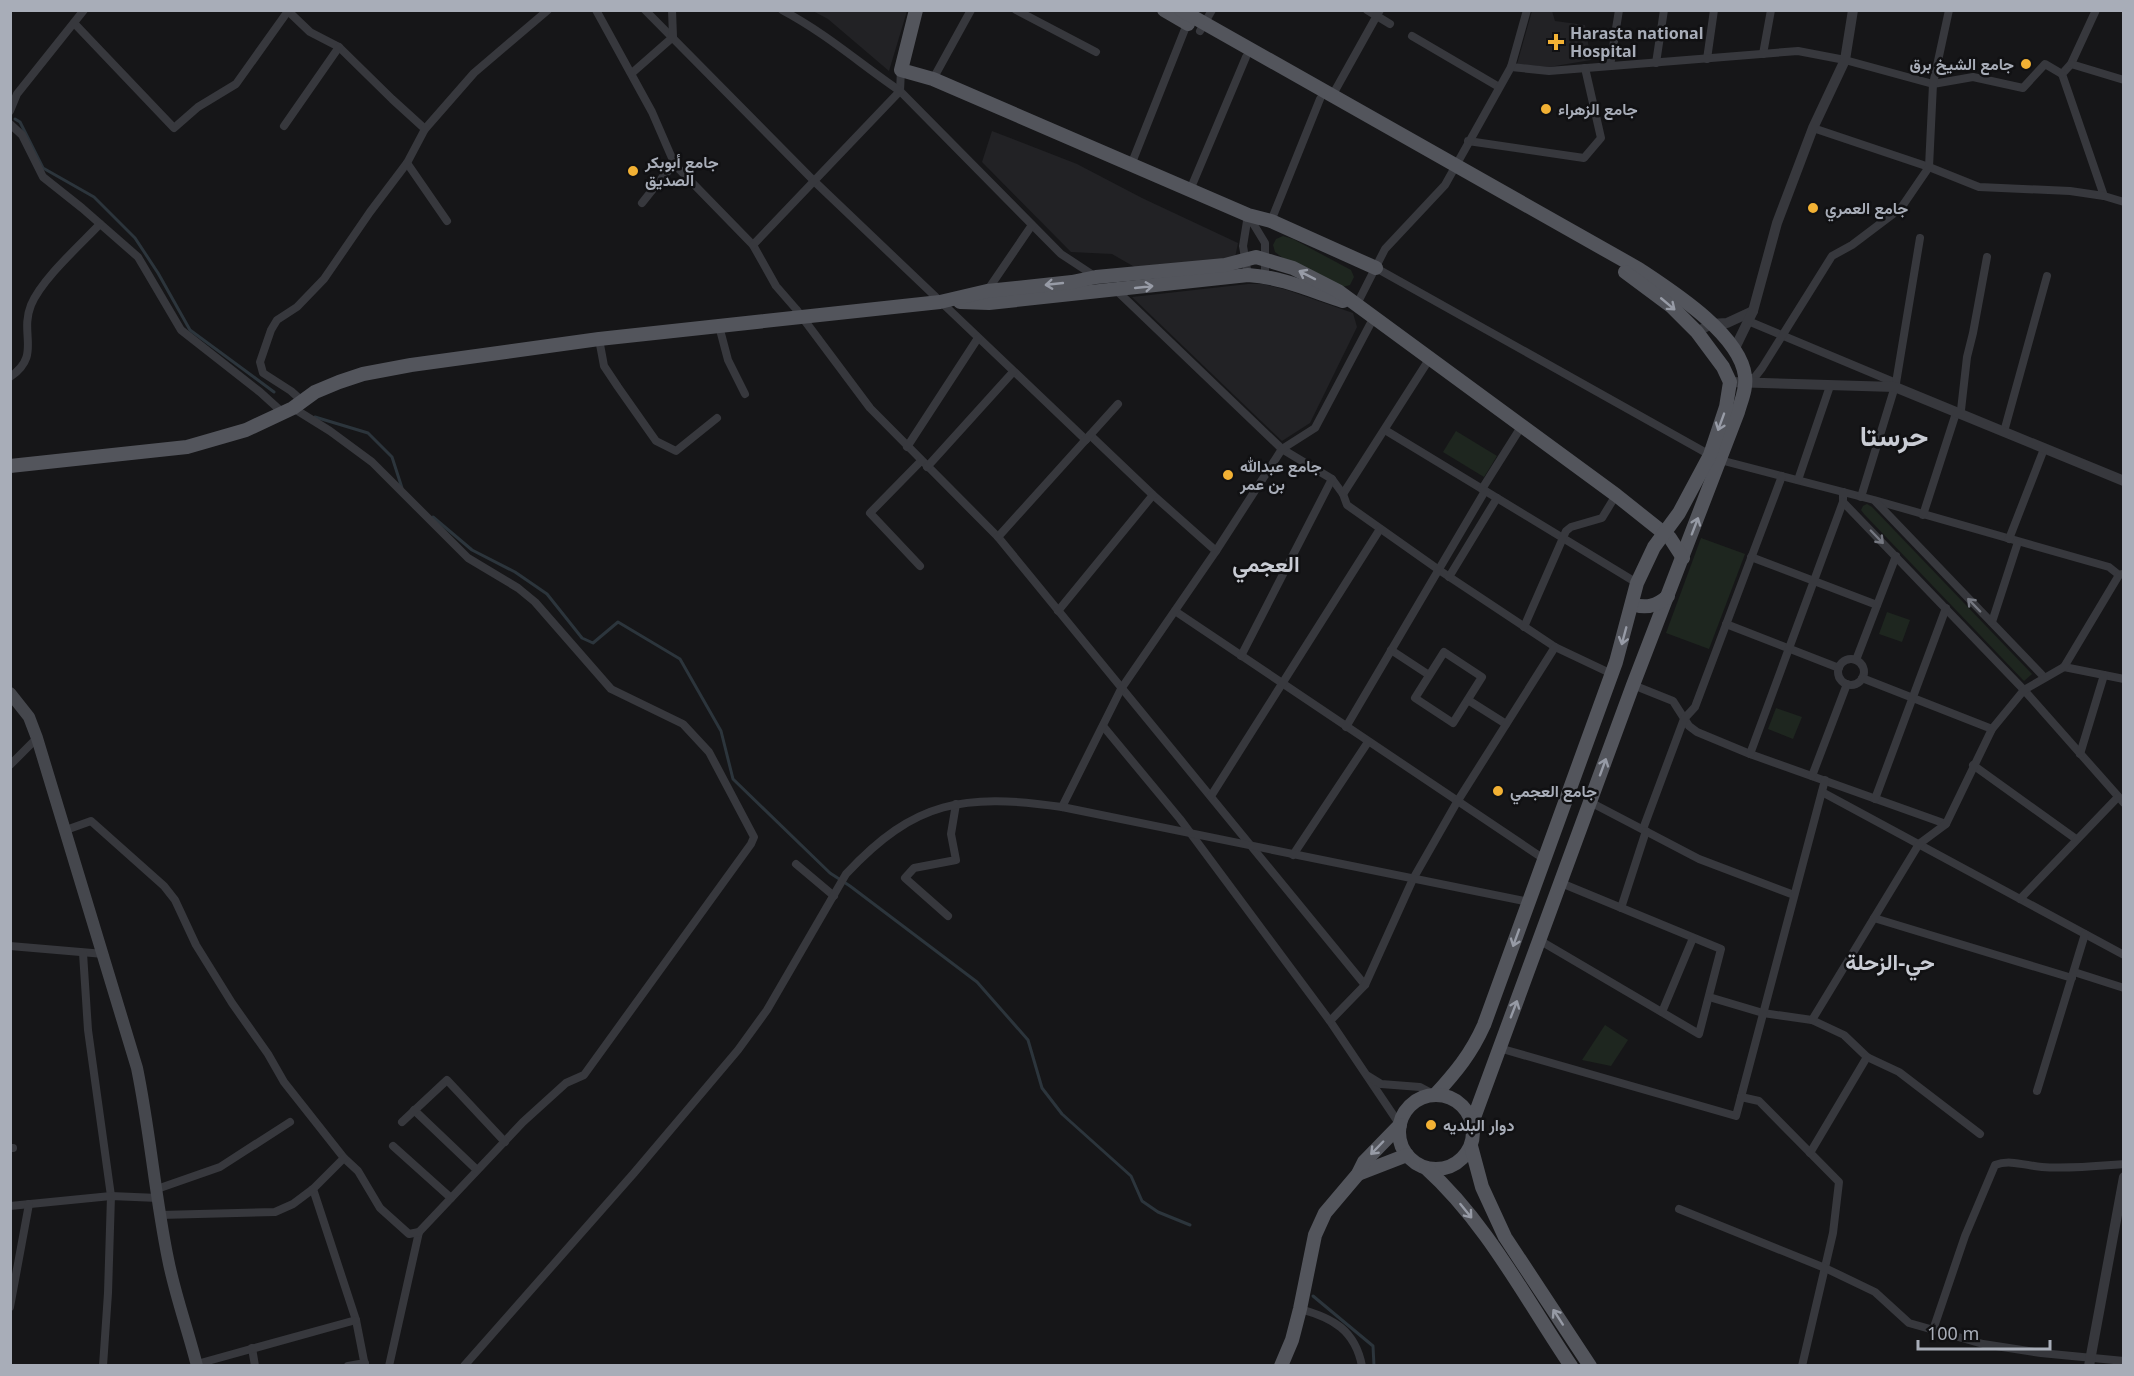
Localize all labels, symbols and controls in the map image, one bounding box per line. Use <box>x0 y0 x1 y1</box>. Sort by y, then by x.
place label: Harasta national Hospital <box>1570 22 1703 62</box>
marker: Harasta national Hospital <box>1547 33 1565 51</box>
place label: جامع الشيخ برق <box>1909 53 2014 76</box>
marker: جامع الشيخ برق <box>2019 57 2033 71</box>
place label: جامع الزهراء <box>1558 98 1638 121</box>
marker: جامع الزهراء <box>1539 102 1553 116</box>
place label: جامع أبوبكر الصديق <box>644 151 719 191</box>
marker: جامع أبوبكر الصديق <box>626 164 640 178</box>
place label: جامع العمري <box>1825 197 1908 222</box>
marker: جامع العمري <box>1806 201 1820 215</box>
one-way arrow <box>1298 269 1316 280</box>
one-way arrow <box>1045 278 1064 289</box>
one-way arrow <box>1134 281 1154 292</box>
one-way arrow <box>1660 297 1675 311</box>
one-way arrow <box>1715 412 1726 430</box>
district label: حرستا <box>1860 416 1928 454</box>
place label: جامع عبدالله بن عمر <box>1239 455 1322 495</box>
marker: جامع عبدالله بن عمر <box>1221 468 1235 482</box>
one-way arrow <box>1691 517 1702 536</box>
one-way arrow <box>1870 529 1884 544</box>
district label: العجمي <box>1232 548 1300 583</box>
one-way arrow <box>1967 597 1982 612</box>
one-way arrow <box>1618 626 1630 645</box>
one-way arrow <box>1598 758 1609 777</box>
place label: جامع العجمي <box>1510 780 1597 805</box>
marker: جامع العجمي <box>1491 784 1505 798</box>
one-way arrow <box>1509 928 1520 946</box>
district label: حي-الزحلة <box>1845 946 1935 981</box>
one-way arrow <box>1509 1000 1520 1019</box>
place label: دوار البلديه <box>1443 1114 1514 1136</box>
marker: دوار البلديه <box>1424 1118 1438 1132</box>
one-way arrow <box>1370 1141 1384 1156</box>
one-way arrow <box>1459 1202 1472 1218</box>
one-way arrow <box>1552 1309 1564 1325</box>
scale bar <box>1918 1313 2050 1351</box>
text: 100 m <box>1927 1321 1979 1345</box>

